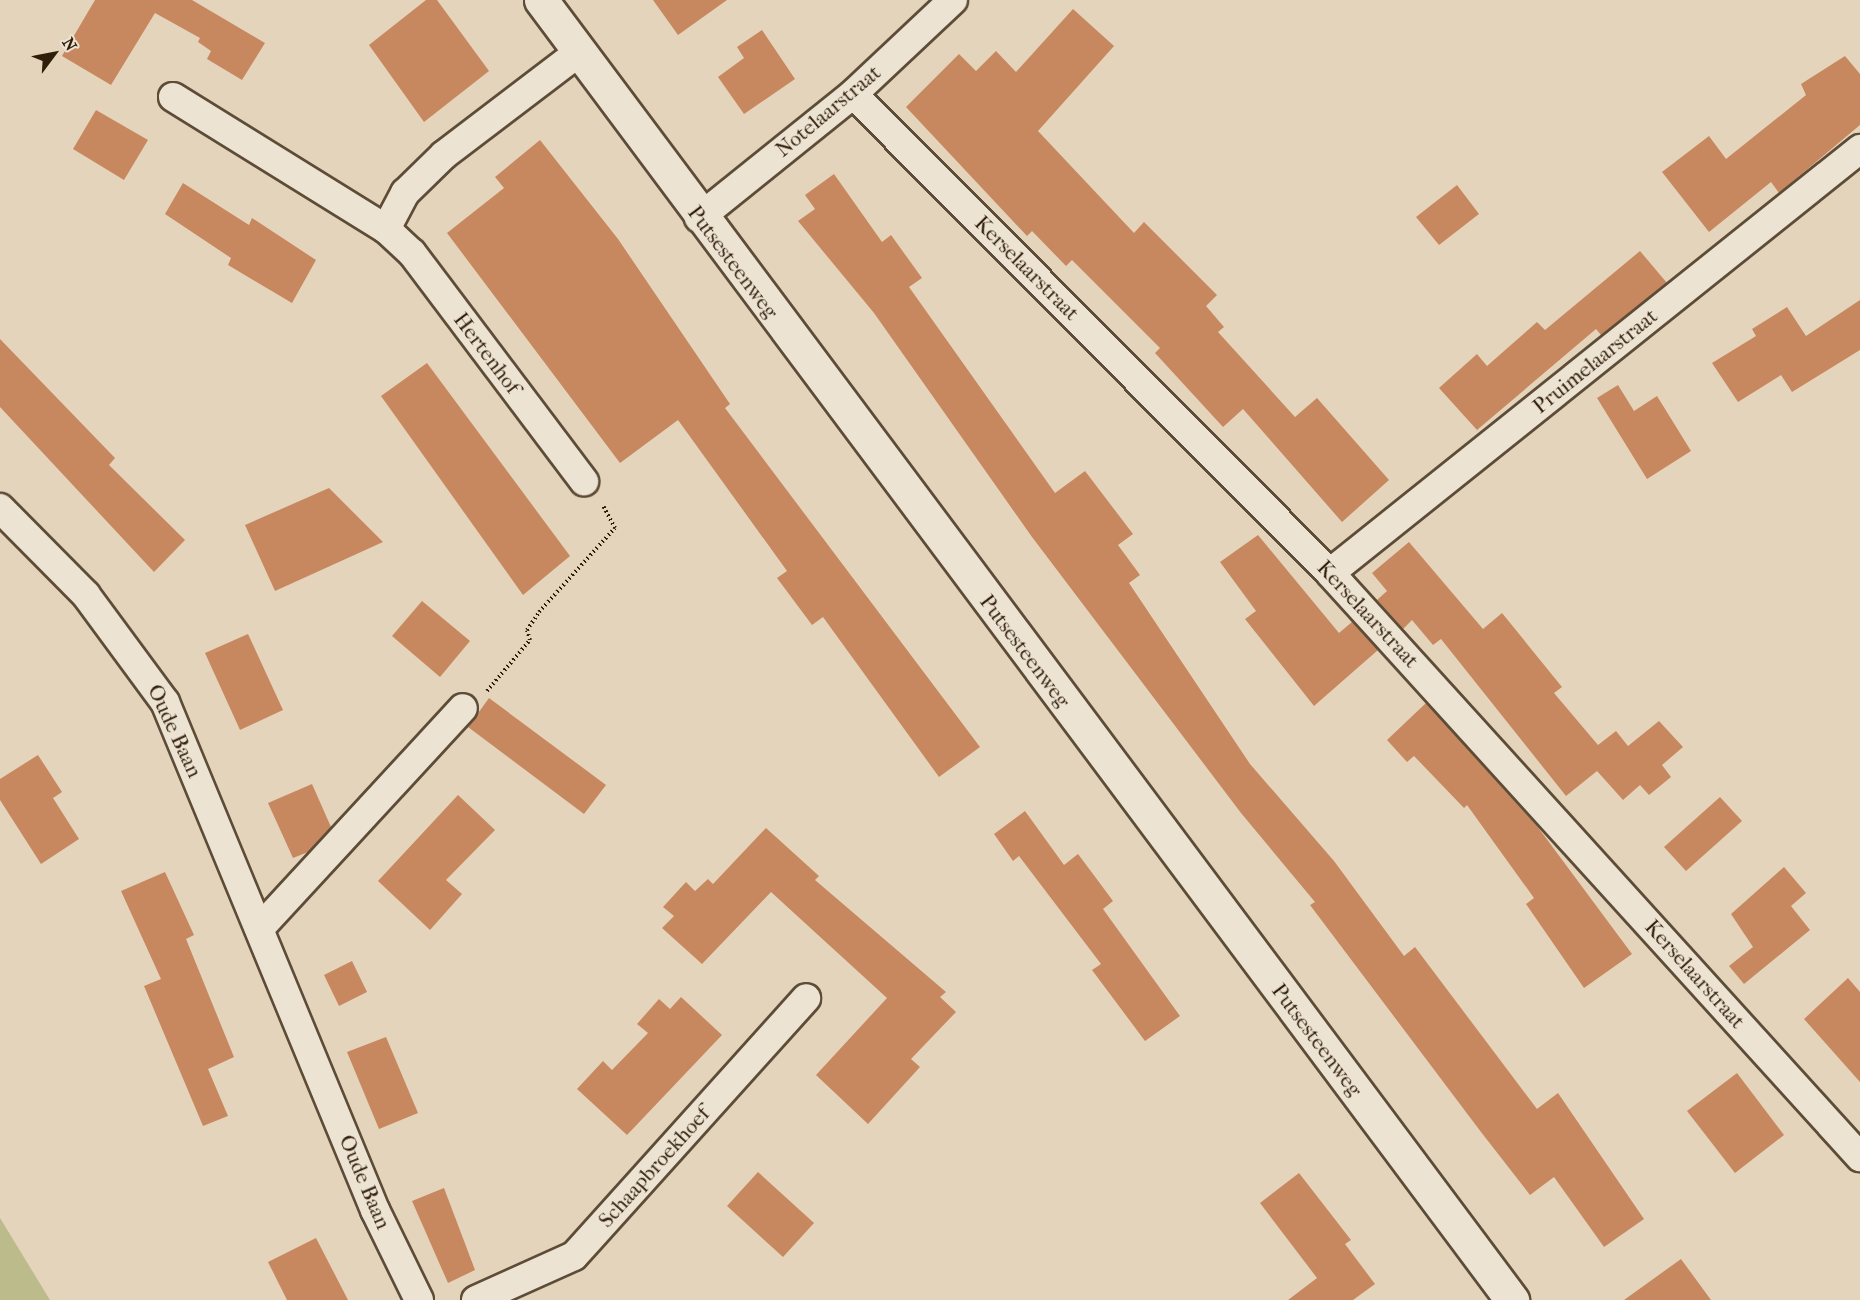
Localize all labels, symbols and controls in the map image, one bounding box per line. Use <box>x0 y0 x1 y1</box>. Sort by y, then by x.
north arrow <box>24 24 84 84</box>
text: N <box>58 34 81 54</box>
street label: Notelaarstraat <box>770 60 886 162</box>
street label: Putsesteenweg <box>682 201 784 323</box>
street label: Kerselaarstraat <box>969 210 1085 326</box>
street label: Pruimelaarstraat <box>1528 303 1662 419</box>
street label: Hertenhof <box>448 307 526 399</box>
street label: Kerselaarstraat <box>1312 555 1424 673</box>
street label: Putsesteenweg <box>974 590 1076 712</box>
street label: Oude Baan <box>142 680 208 782</box>
street label: Kerselaarstraat <box>1640 914 1750 1034</box>
street label: Putsesteenweg <box>1266 979 1368 1101</box>
street label: Schaapbroekhoef <box>593 1101 715 1233</box>
street label: Oude Baan <box>334 1131 396 1233</box>

